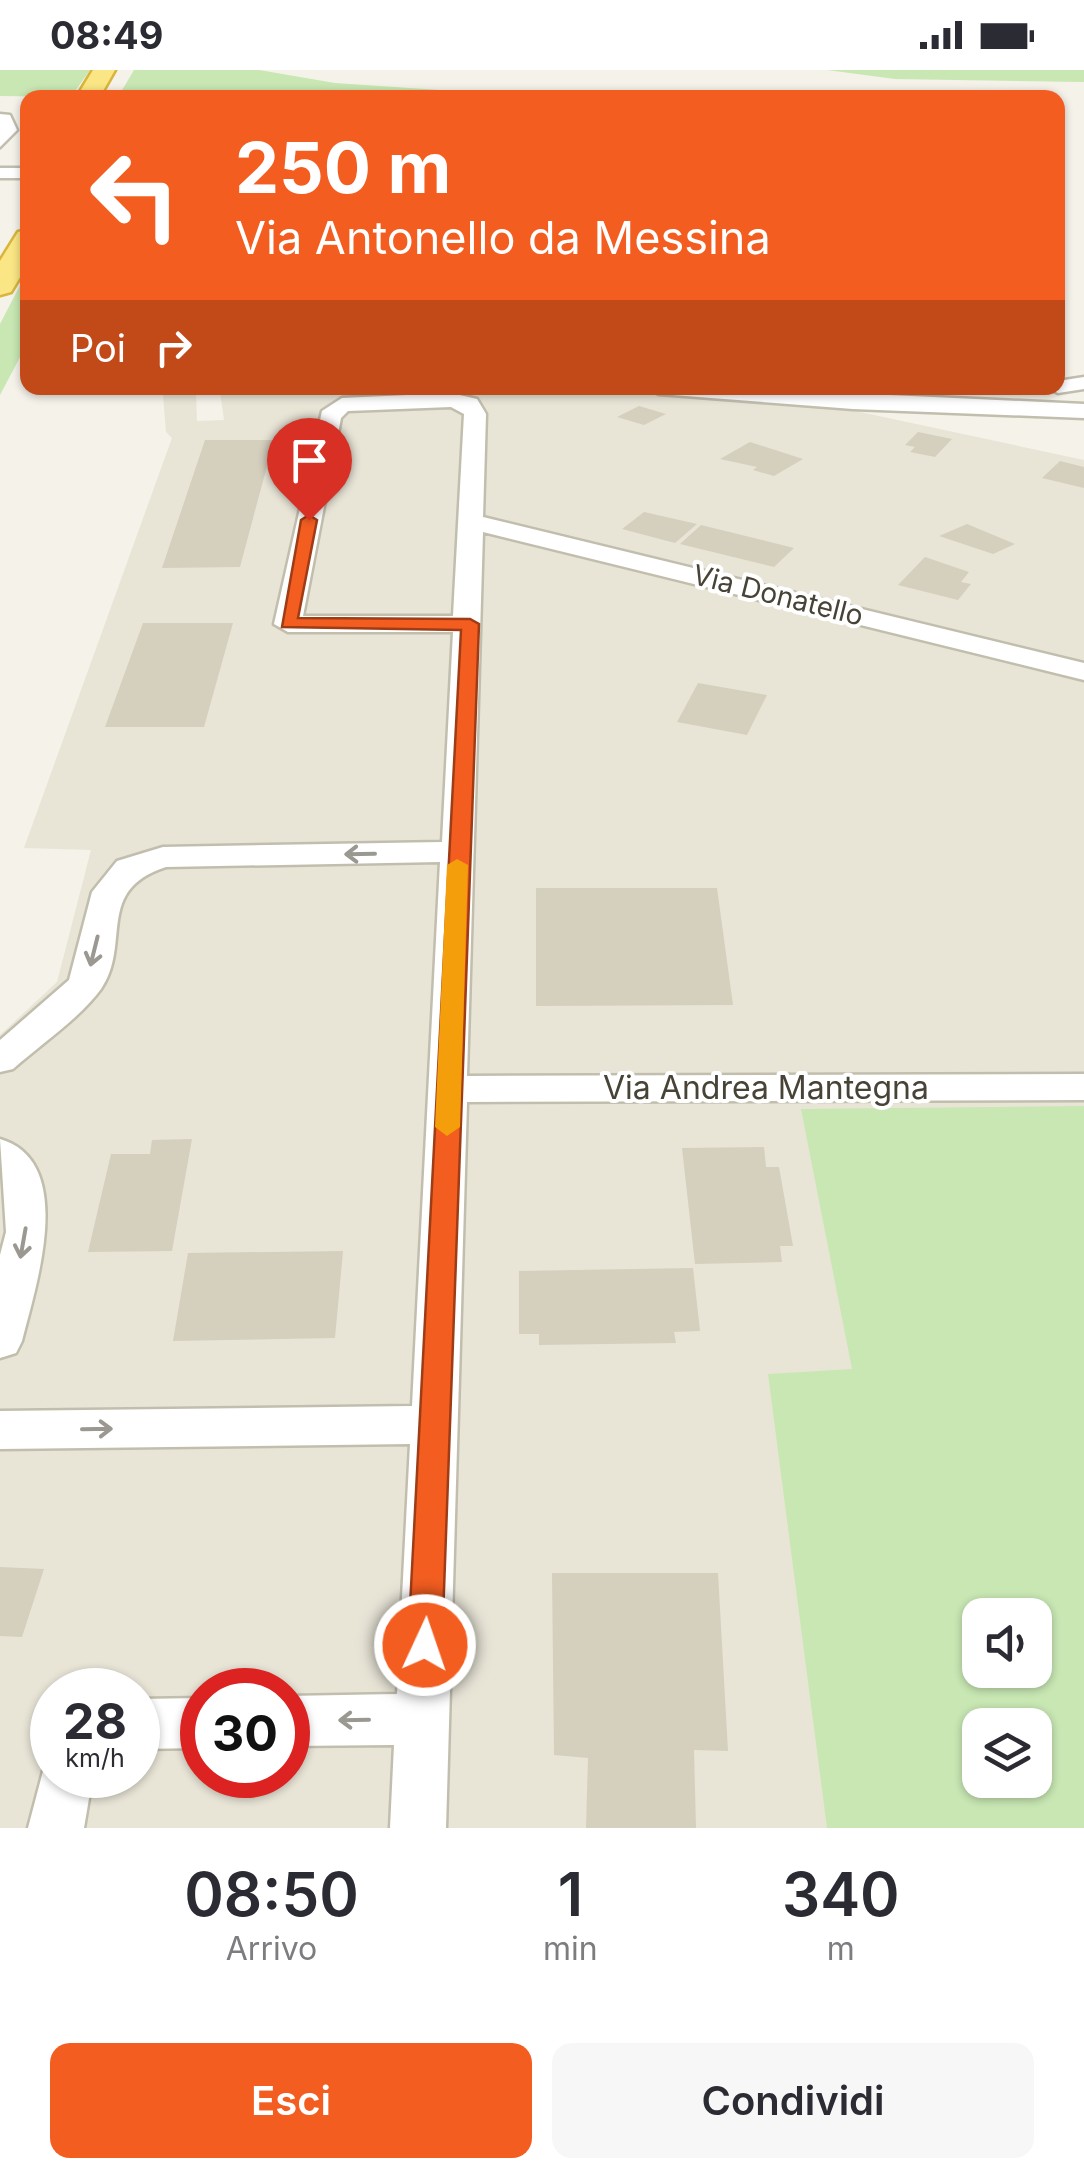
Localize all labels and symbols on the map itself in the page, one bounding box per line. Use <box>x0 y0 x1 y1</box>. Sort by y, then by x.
pin <box>267 418 352 521</box>
street label: Via Donatello <box>689 557 867 633</box>
one-way arrow <box>345 844 377 863</box>
one-way arrow <box>84 934 102 966</box>
street label: Via Andrea Mantegna <box>603 1068 929 1107</box>
one-way arrow <box>13 1226 32 1259</box>
one-way arrow <box>80 1420 113 1438</box>
position arrow <box>373 1593 477 1697</box>
speed limit sign: 30 <box>180 1668 310 1798</box>
one-way arrow <box>339 1710 372 1730</box>

